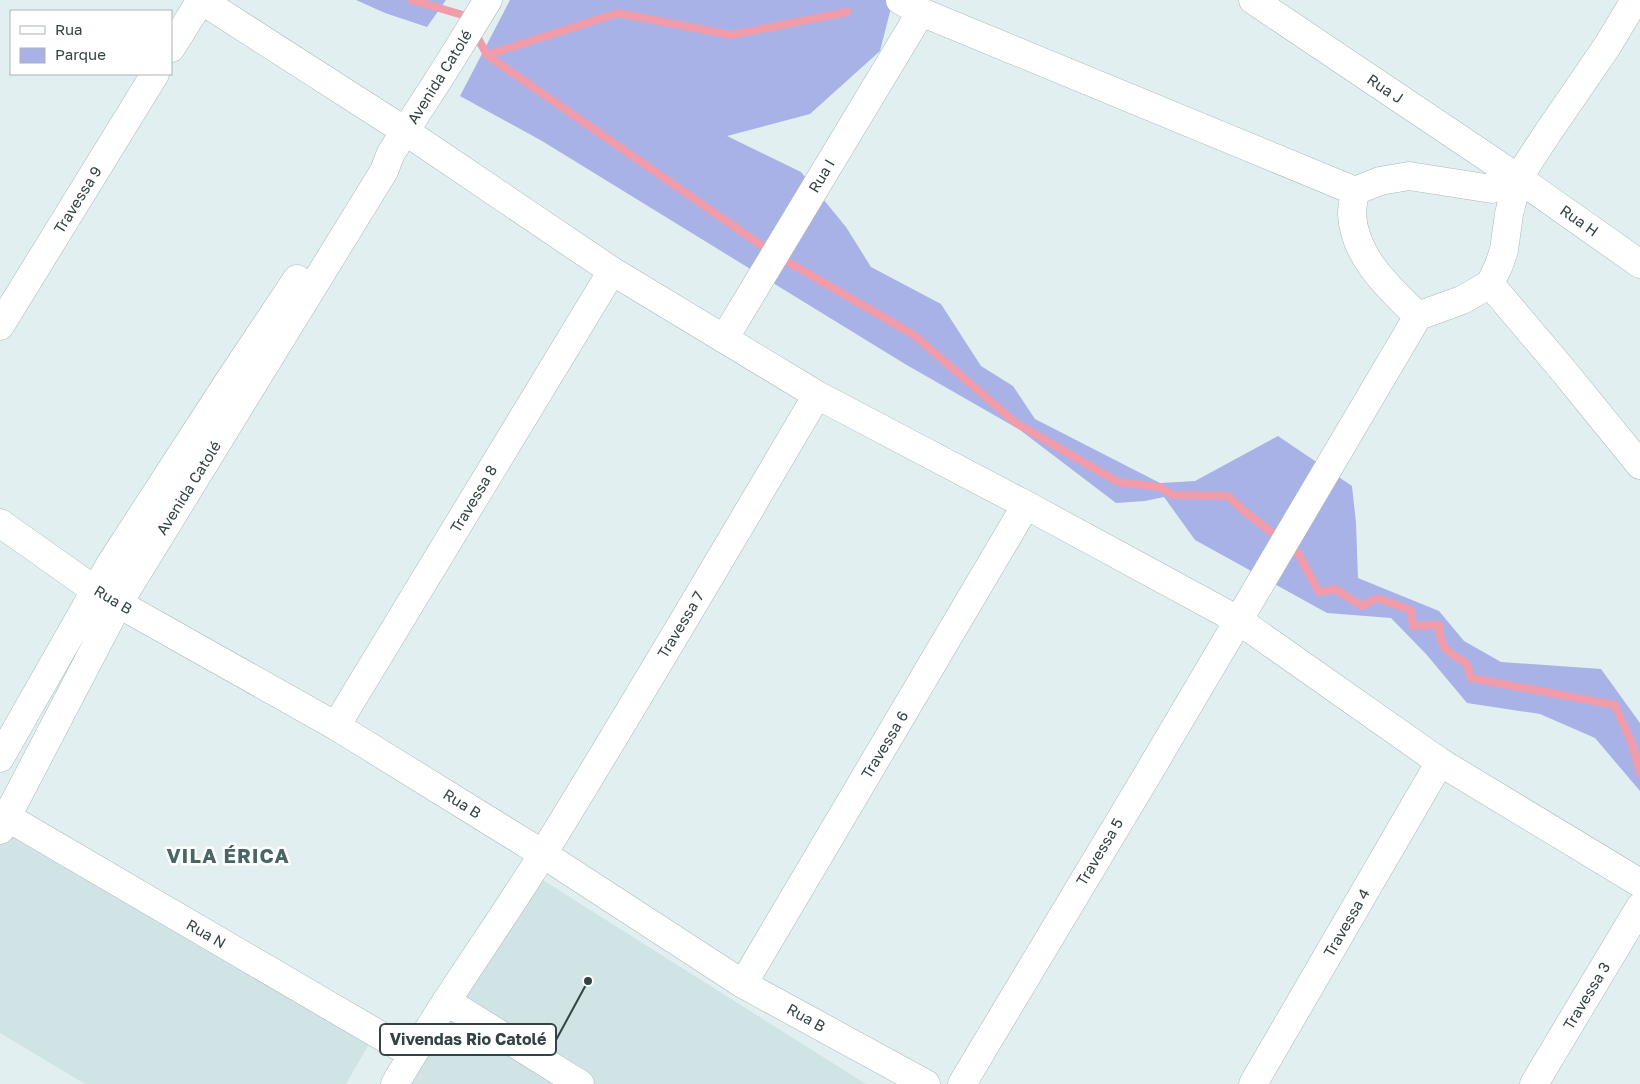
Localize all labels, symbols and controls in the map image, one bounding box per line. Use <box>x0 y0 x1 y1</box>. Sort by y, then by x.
legend <box>10 10 172 75</box>
text: Rua <box>55 20 82 38</box>
street label: Avenida Catolé <box>403 26 475 127</box>
text: Parque <box>55 45 106 63</box>
street label: Rua J <box>1364 70 1407 107</box>
street label: Rua I <box>804 155 838 196</box>
street label: Travessa 9 <box>49 163 105 236</box>
street label: Rua H <box>1557 201 1602 240</box>
street label: Avenida Catolé <box>152 437 224 538</box>
street label: Travessa 8 <box>446 461 500 536</box>
street label: Rua B <box>91 581 136 617</box>
street label: Travessa 7 <box>653 588 707 661</box>
street label: Travessa 6 <box>857 707 911 782</box>
street label: Rua B <box>440 785 485 822</box>
street label: Travessa 5 <box>1072 815 1126 888</box>
district label: VILA ÉRICA <box>166 843 290 867</box>
street label: Travessa 4 <box>1319 885 1373 960</box>
street label: Rua N <box>184 915 229 952</box>
street label: Travessa 3 <box>1559 958 1613 1032</box>
street label: Rua B <box>784 999 829 1035</box>
callout: Vivendas Rio Catolé <box>380 1024 556 1055</box>
text: Vivendas Rio Catolé <box>390 1029 546 1049</box>

